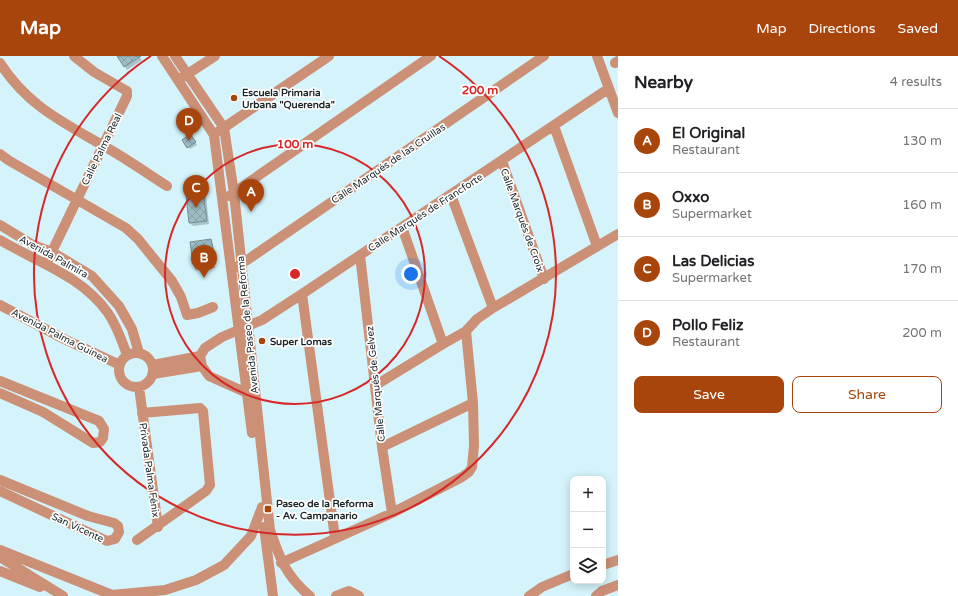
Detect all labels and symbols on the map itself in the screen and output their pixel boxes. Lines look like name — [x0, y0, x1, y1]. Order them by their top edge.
text: 200 m — [462, 83, 498, 97]
place label: Escuela Primaria Urbana "Querenda" — [242, 87, 335, 111]
marker: Escuela Primaria Urbana "Querenda" — [229, 93, 239, 103]
pin: D — [176, 108, 202, 141]
street label: Calle Palma Real — [79, 111, 125, 187]
street label: Calle Marqués de las Cruillas — [329, 121, 448, 207]
text: 100 m — [277, 137, 313, 151]
street label: Calle Marqués de Croix — [498, 167, 546, 274]
street label: Calle Marqués de Francforte — [366, 171, 485, 254]
pin: C — [183, 175, 209, 208]
pin: A — [238, 179, 264, 212]
street label: Avenida Palmira — [17, 233, 90, 281]
pin: B — [191, 245, 217, 278]
street label: Avenida Paseo de la Reforma — [235, 255, 261, 394]
your location — [401, 264, 421, 284]
centre of rings — [288, 267, 302, 281]
street label: Avenida Palma Guinea — [9, 306, 110, 365]
street label: Calle Marqués de Gelvez — [364, 325, 388, 442]
marker: Super Lomas — [257, 336, 267, 346]
place label: Super Lomas — [270, 336, 332, 348]
street label: Privada Palma Fénix — [136, 422, 162, 518]
place label: Paseo de la Reforma - Av. Campanario — [276, 498, 374, 522]
marker: Paseo de la Reforma - Av. Campanario — [263, 504, 273, 514]
street label: San Vicente — [50, 511, 106, 545]

